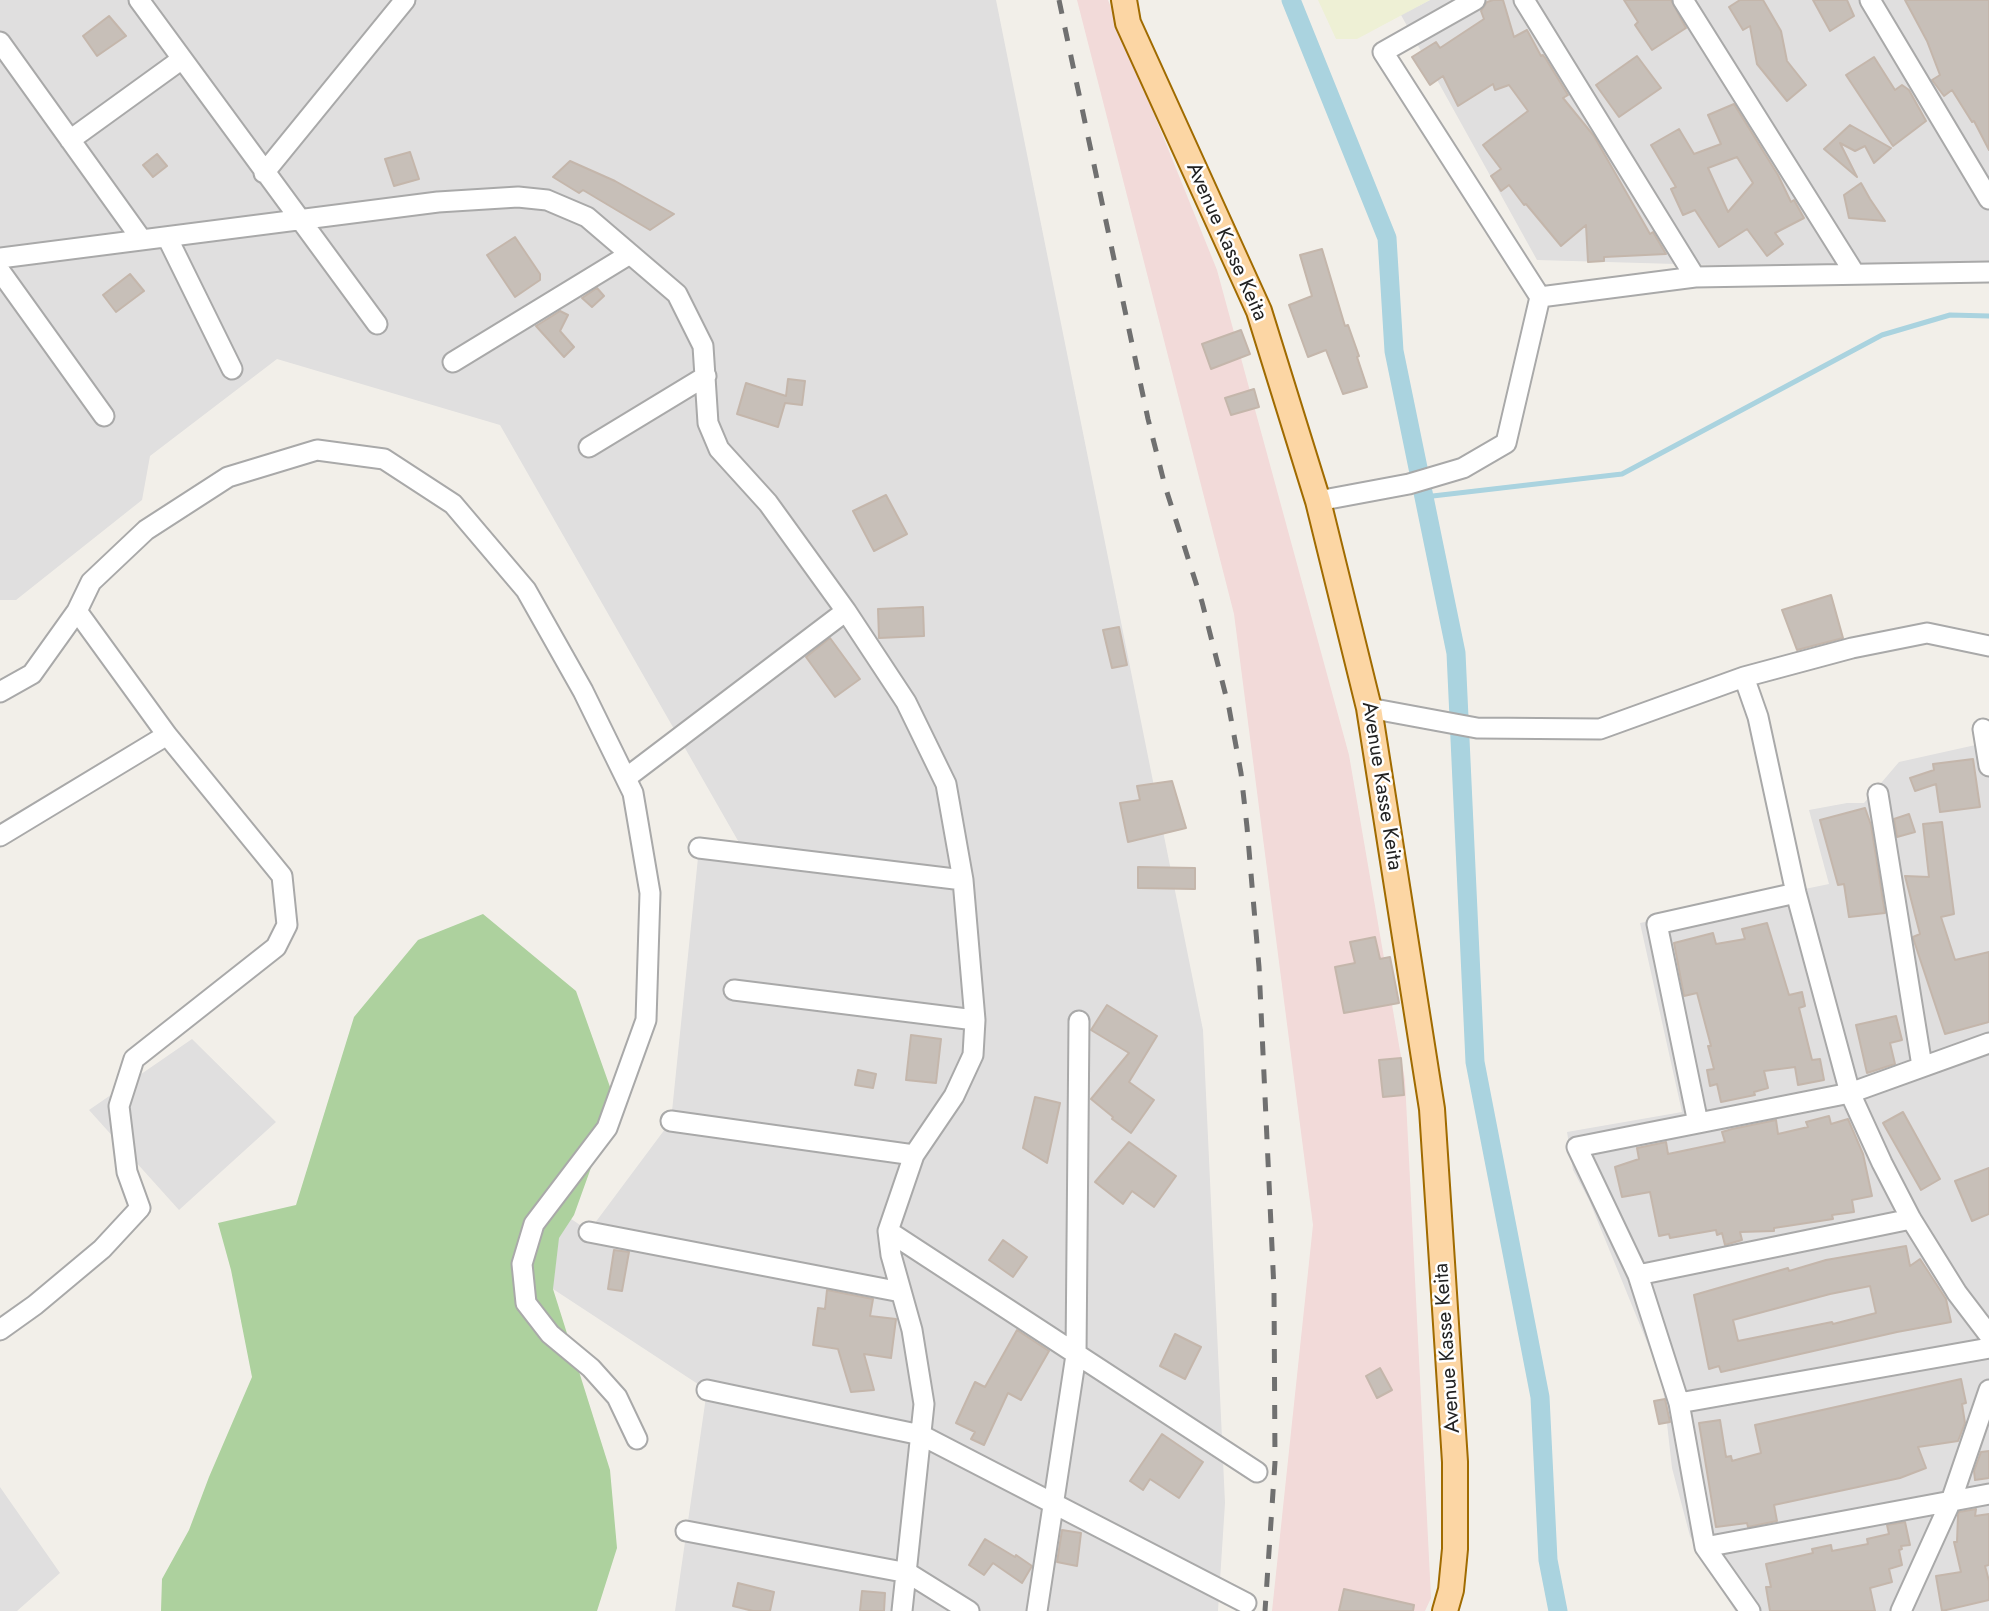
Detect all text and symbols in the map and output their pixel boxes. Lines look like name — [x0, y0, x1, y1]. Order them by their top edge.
street label: Avenue Kasse Keita — [1180, 159, 1272, 325]
street label: Avenue Kasse Keita — [1355, 700, 1407, 872]
street label: Avenue Kasse Keita — [1429, 1262, 1467, 1434]

